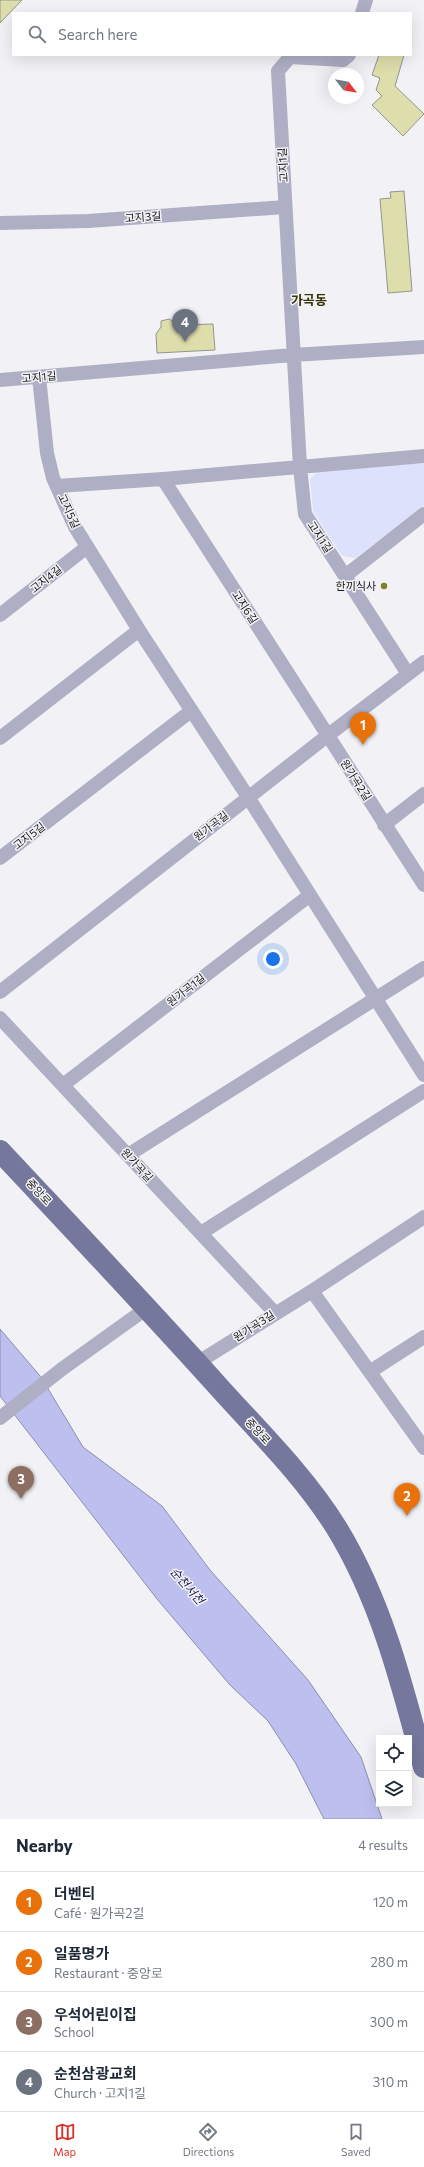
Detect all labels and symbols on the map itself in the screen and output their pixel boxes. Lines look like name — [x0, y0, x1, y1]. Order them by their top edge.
north arrow — [328, 68, 364, 104]
street label: 고지1길 — [275, 147, 290, 183]
street label: 고지3길 — [124, 209, 162, 224]
district label: 가곡동 — [291, 292, 327, 308]
pin: 4 — [172, 309, 198, 342]
street label: 고지1길 — [21, 368, 57, 385]
street label: 고지5길 — [56, 491, 83, 530]
street label: 고지1길 — [305, 518, 335, 555]
street label: 고지4길 — [27, 562, 64, 595]
place label: 한끼식사 — [336, 579, 376, 592]
marker: 한끼식사 — [379, 581, 389, 591]
street label: 고지6길 — [230, 588, 261, 626]
pin: 1 — [350, 712, 376, 745]
street label: 원가곡2길 — [338, 757, 375, 803]
street label: 원가곡길 — [191, 808, 231, 843]
street label: 고지5길 — [10, 819, 47, 852]
your location — [263, 949, 283, 969]
street label: 원가곡1길 — [164, 971, 207, 1009]
street label: 원가곡길 — [119, 1145, 156, 1184]
street label: 중앙로 — [24, 1176, 54, 1207]
street label: 원가곡3길 — [231, 1307, 277, 1344]
street label: 중앙로 — [243, 1415, 273, 1446]
pin: 3 — [8, 1466, 34, 1499]
pin: 2 — [394, 1483, 420, 1516]
water label: 순천서천 — [168, 1564, 209, 1608]

